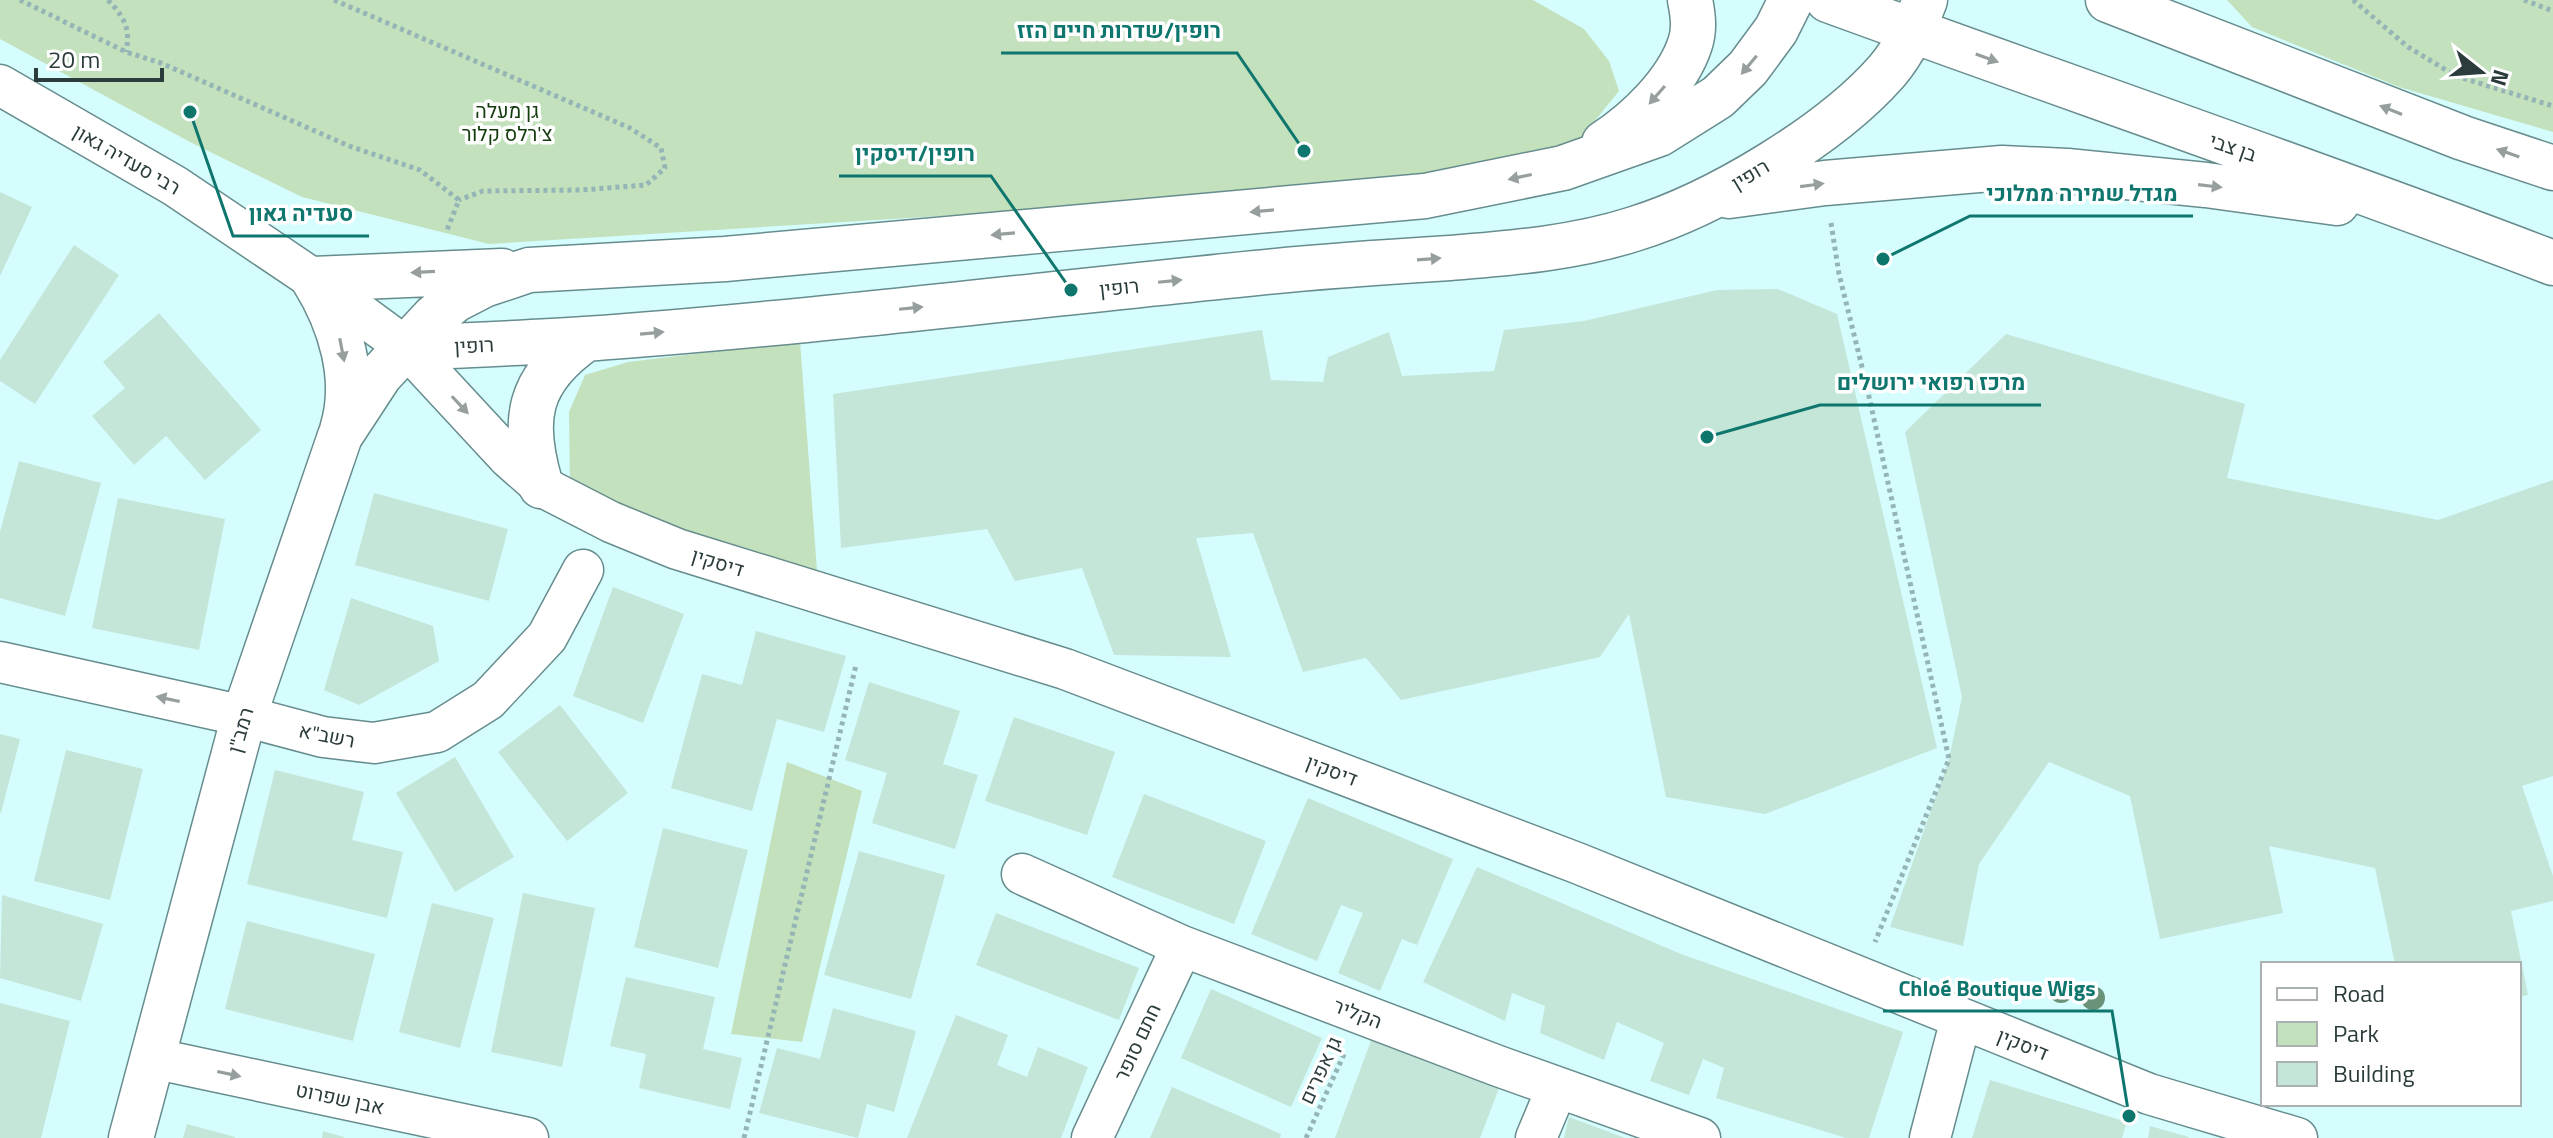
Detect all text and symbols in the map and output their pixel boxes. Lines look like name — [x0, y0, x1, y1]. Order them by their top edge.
callout: רופין/שדרות חיים הזז — [1001, 7, 1237, 53]
text: רופין/שדרות חיים הזז — [1017, 13, 1221, 47]
scale bar — [36, 32, 162, 82]
north arrow — [2441, 32, 2521, 112]
text: 20 m — [48, 41, 100, 77]
one-way arrow — [1975, 52, 1999, 64]
one-way arrow — [1740, 56, 1758, 75]
text: N — [2482, 66, 2519, 90]
one-way arrow — [1649, 85, 1666, 105]
park label: גן מעלה צ'רלס קלור — [462, 95, 552, 149]
one-way arrow — [2379, 103, 2403, 116]
street label: רבי סעדיה גאון — [67, 116, 187, 202]
street label: בן צבי — [2205, 124, 2261, 170]
callout: רופין/דיסקין — [839, 130, 991, 176]
text: רופין/דיסקין — [855, 136, 975, 170]
one-way arrow — [2496, 147, 2520, 159]
street label: רופין — [1725, 150, 1775, 198]
callout: מגדל שמירה ממלוכי — [1970, 170, 2193, 216]
one-way arrow — [1507, 171, 1532, 184]
text: מגדל שמירה ממלוכי — [1986, 176, 2178, 210]
one-way arrow — [1800, 178, 1825, 191]
one-way arrow — [2198, 180, 2223, 193]
callout: סעדיה גאון — [233, 190, 369, 236]
text: סעדיה גאון — [249, 196, 353, 230]
one-way arrow — [1249, 205, 1274, 218]
one-way arrow — [990, 228, 1015, 241]
one-way arrow — [1417, 252, 1442, 265]
one-way arrow — [410, 266, 435, 279]
street label: רופין — [1097, 269, 1141, 305]
one-way arrow — [1158, 275, 1183, 288]
one-way arrow — [899, 301, 924, 314]
one-way arrow — [640, 326, 665, 339]
street label: רופין — [453, 328, 495, 362]
one-way arrow — [337, 338, 349, 363]
callout: מרכז רפואי ירושלים — [1820, 359, 2041, 405]
text: מרכז רפואי ירושלים — [1837, 365, 2025, 399]
one-way arrow — [451, 395, 469, 414]
street label: דיסקין — [688, 539, 748, 585]
one-way arrow — [155, 692, 180, 705]
street label: רמב"ן — [219, 703, 261, 757]
street label: רשב"א — [296, 714, 358, 756]
street label: דיסקין — [1302, 746, 1362, 794]
legend — [2261, 962, 2521, 1106]
callout: Chloé Boutique Wigs — [1883, 965, 2112, 1011]
text: Chloé Boutique Wigs — [1898, 971, 2096, 1005]
text: Road — [2333, 975, 2385, 1011]
street label: הקליר — [1329, 990, 1387, 1036]
street label: חתם סופר — [1105, 998, 1169, 1086]
text: Park — [2333, 1015, 2379, 1051]
street label: דיסקין — [1992, 1020, 2054, 1068]
street label: גן אפרים — [1291, 1031, 1349, 1109]
text: Building — [2333, 1055, 2415, 1091]
one-way arrow — [216, 1068, 241, 1081]
street label: אבן שפרוט — [293, 1073, 387, 1123]

